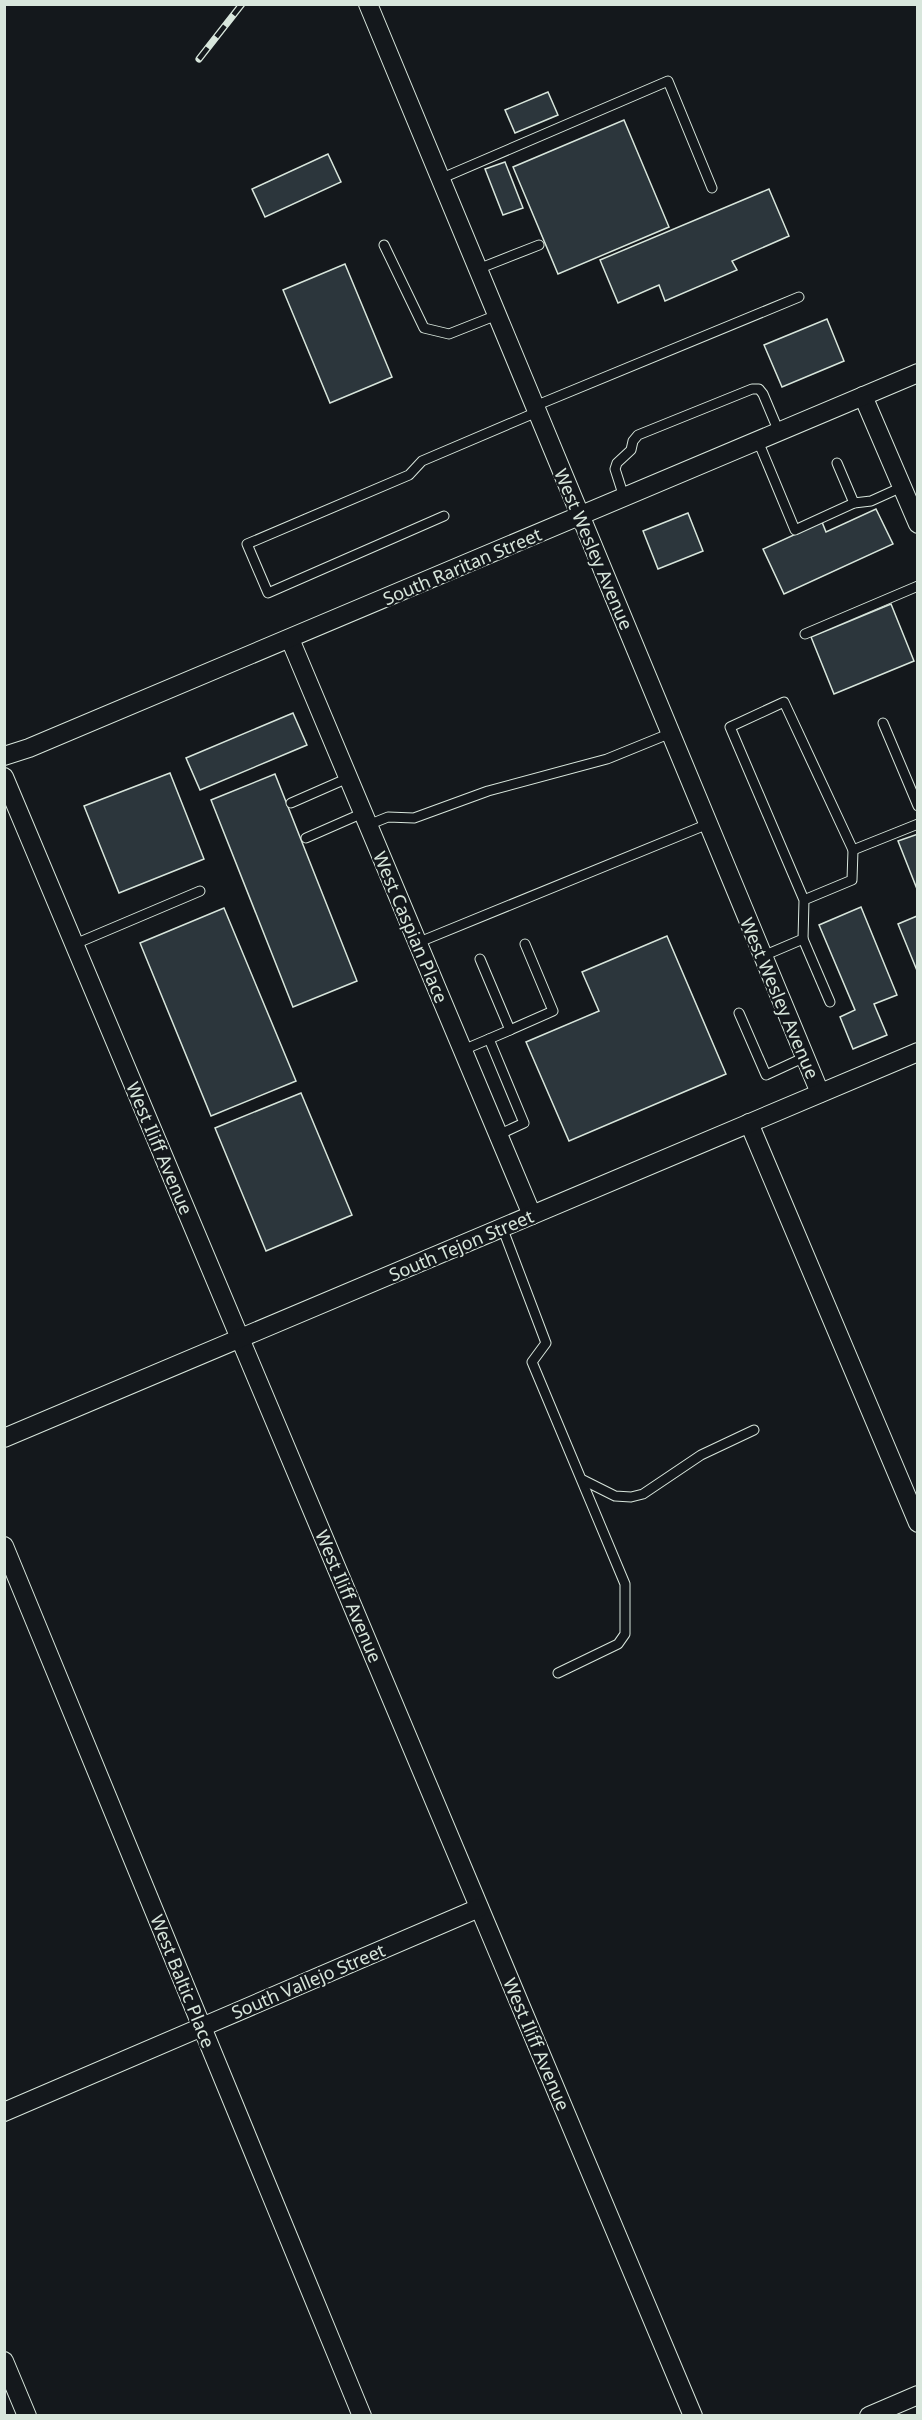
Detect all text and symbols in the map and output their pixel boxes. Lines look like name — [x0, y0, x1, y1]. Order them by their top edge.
street label: West Wesley Avenue — [549, 465, 639, 633]
street label: South Raritan Street — [379, 522, 545, 610]
street label: West Caspian Place — [368, 848, 454, 1006]
street label: West Wesley Avenue — [735, 914, 825, 1082]
street label: West Iliff Avenue — [121, 1078, 199, 1218]
street label: South Tejon Street — [385, 1204, 537, 1286]
street label: West Iliff Avenue — [310, 1526, 388, 1666]
street label: West Baltic Place — [145, 1911, 221, 2051]
street label: South Vallejo Street — [228, 1938, 389, 2024]
street label: West Iliff Avenue — [498, 1974, 576, 2114]

